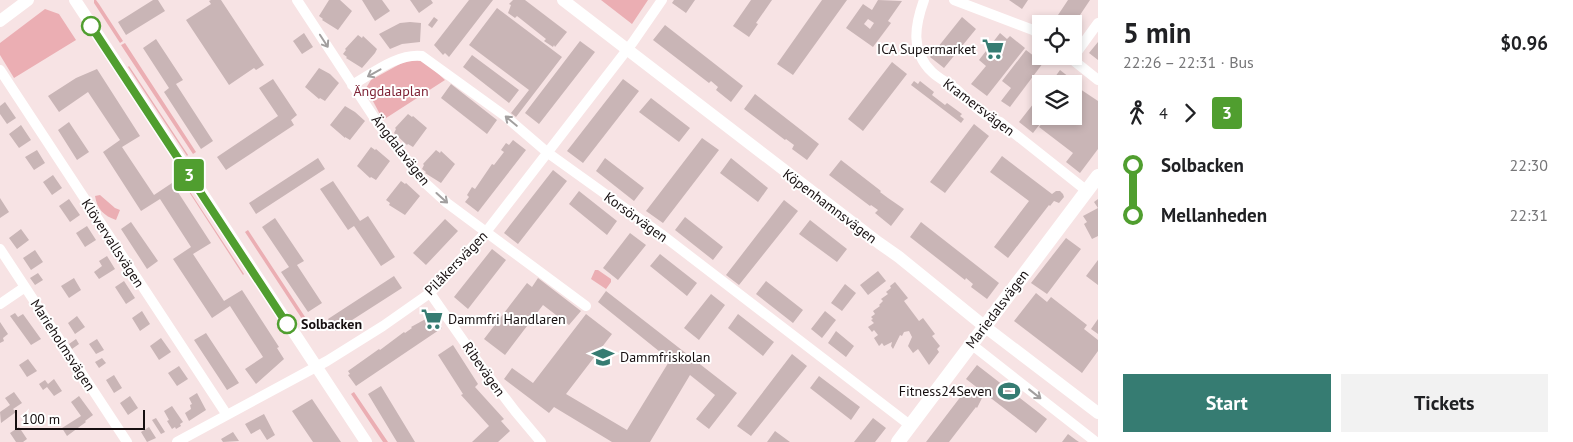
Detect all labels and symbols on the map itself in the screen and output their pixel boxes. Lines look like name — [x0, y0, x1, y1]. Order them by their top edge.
unlabelled marker — [81, 16, 101, 36]
one-way arrow — [319, 34, 329, 48]
supermarket icon: ICA Supermarket — [980, 36, 1006, 62]
place label: ICA Supermarket — [877, 40, 976, 58]
one-way arrow — [367, 68, 381, 78]
street label: Kramersvägen — [940, 74, 1018, 140]
park label: Ängdalaplan — [353, 82, 429, 100]
street label: Ängdalavägen — [368, 111, 434, 189]
one-way arrow — [504, 115, 517, 127]
line badge: 3 — [173, 159, 205, 191]
street label: Köpenhamnsvägen — [779, 165, 881, 247]
street label: Korsörvägen — [601, 188, 671, 246]
one-way arrow — [436, 192, 449, 204]
street label: Klövervallsvägen — [78, 195, 148, 291]
street label: Pilåkersvägen — [421, 227, 491, 299]
street label: Mariedalsvägen — [961, 266, 1033, 352]
street label: Marieholmsvägen — [27, 296, 99, 394]
supermarket icon: Dammfri Handlaren — [419, 306, 445, 332]
place label: Dammfri Handlaren — [448, 310, 566, 328]
marker: Solbacken — [277, 314, 297, 334]
place label: Solbacken — [301, 315, 362, 333]
street label: Ribevägen — [459, 338, 509, 400]
school or university icon: Dammfriskolan — [590, 344, 616, 370]
place label: Dammfriskolan — [620, 348, 710, 366]
sports icon: Fitness24Seven — [996, 378, 1022, 404]
place label: Fitness24Seven — [899, 382, 992, 400]
one-way arrow — [1028, 388, 1041, 399]
scale bar — [15, 407, 145, 430]

